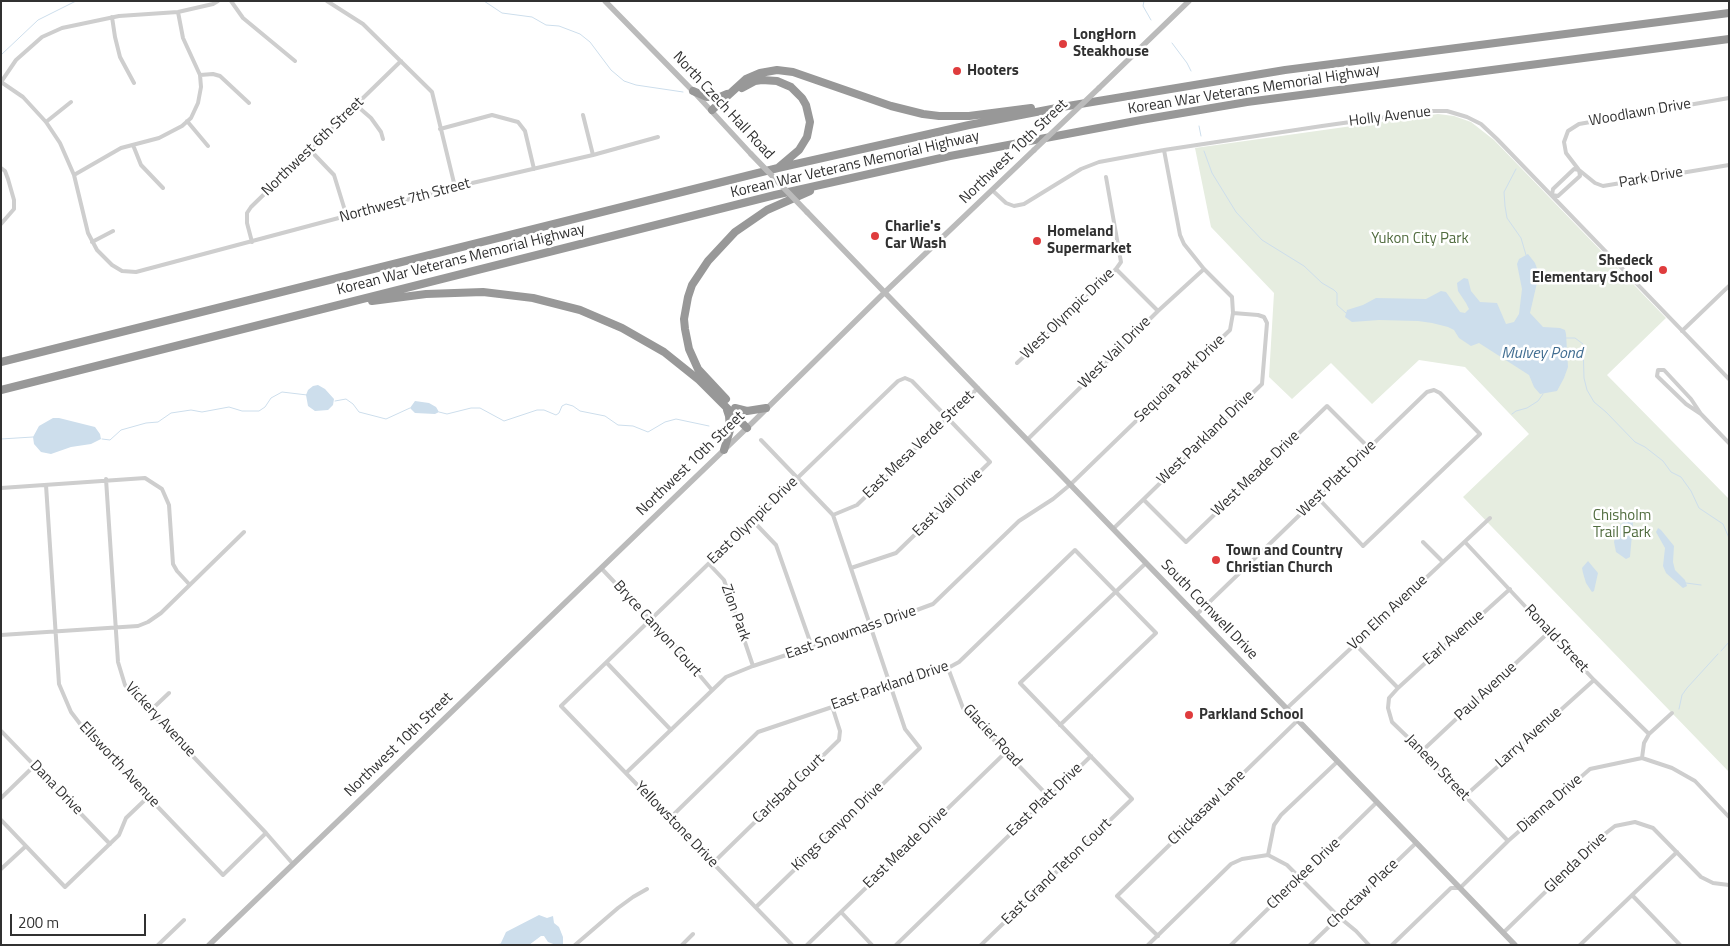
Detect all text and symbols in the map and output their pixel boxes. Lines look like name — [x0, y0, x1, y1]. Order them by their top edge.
place label: LongHorn Steakhouse — [1073, 26, 1149, 61]
marker: LongHorn Steakhouse — [1057, 38, 1069, 50]
street label: North Czech Hall Road — [668, 48, 778, 164]
street label: Korean War Veterans Memorial Highway — [1127, 61, 1381, 119]
place label: Hooters — [967, 62, 1019, 80]
marker: Hooters — [951, 65, 963, 77]
street label: Northwest 6th Street — [258, 94, 368, 200]
street label: Woodlawn Drive — [1588, 95, 1692, 131]
street label: Northwest 10th Street — [956, 96, 1072, 208]
street label: Holly Avenue — [1348, 103, 1432, 131]
street label: Korean War Veterans Memorial Highway — [729, 128, 981, 202]
street label: Park Drive — [1618, 164, 1684, 192]
street label: Northwest 7th Street — [338, 175, 472, 227]
place label: Charlie's Car Wash — [885, 218, 946, 253]
street label: Korean War Veterans Memorial Highway — [335, 220, 587, 300]
place label: Homeland Supermarket — [1047, 223, 1131, 258]
marker: Charlie's Car Wash — [869, 230, 881, 242]
park label: Yukon City Park — [1371, 230, 1469, 248]
marker: Homeland Supermarket — [1031, 235, 1043, 247]
place label: Shedeck Elementary School — [1532, 252, 1653, 287]
marker: Shedeck Elementary School — [1657, 264, 1669, 276]
street label: West Olympic Drive — [1017, 265, 1119, 363]
street label: West Vail Drive — [1075, 313, 1155, 393]
street label: Sequoia Park Drive — [1131, 331, 1229, 427]
water label: Mulvey Pond — [1501, 344, 1583, 364]
street label: East Mesa Verde Street — [860, 387, 978, 503]
street label: West Parkland Drive — [1154, 387, 1258, 489]
street label: Northwest 10th Street — [633, 408, 749, 520]
street label: West Meade Drive — [1208, 427, 1304, 521]
street label: West Platt Drive — [1294, 437, 1380, 521]
street label: East Vail Drive — [909, 465, 987, 541]
street label: East Olympic Drive — [704, 473, 802, 569]
park label: Chisholm Trail Park — [1593, 507, 1651, 542]
place label: Town and Country Christian Church — [1226, 542, 1343, 577]
marker: Town and Country Christian Church — [1210, 554, 1222, 566]
street label: South Cornwell Drive — [1157, 556, 1261, 664]
street label: Von Elm Avenue — [1345, 572, 1431, 654]
street label: Bryce Canyon Court — [609, 577, 705, 681]
street label: Zion Park — [716, 582, 754, 644]
street label: Ronald Street — [1520, 601, 1592, 677]
street label: East Snowmass Drive — [783, 602, 919, 664]
street label: Earl Avenue — [1420, 607, 1488, 669]
street label: East Parkland Drive — [829, 657, 951, 715]
street label: Paul Avenue — [1451, 659, 1521, 725]
street label: Vickery Avenue — [121, 679, 199, 761]
street label: Northwest 10th Street — [341, 689, 457, 801]
street label: Glacier Road — [959, 701, 1025, 771]
street label: Larry Avenue — [1492, 704, 1566, 772]
place label: Parkland School — [1199, 706, 1303, 724]
marker: Parkland School — [1183, 709, 1195, 721]
street label: Ellsworth Avenue — [75, 719, 163, 811]
street label: Janeen Street — [1401, 731, 1473, 805]
street label: Carlsbad Court — [750, 750, 828, 828]
street label: Dana Drive — [26, 757, 86, 819]
street label: East Platt Drive — [1004, 760, 1086, 840]
street label: Chickasaw Lane — [1165, 767, 1249, 849]
street label: Dianna Drive — [1514, 771, 1586, 837]
street label: Yellowstone Drive — [630, 778, 722, 872]
street label: Kings Canyon Drive — [788, 779, 888, 875]
street label: East Meade Drive — [860, 803, 952, 893]
street label: East Grand Teton Court — [998, 815, 1116, 929]
street label: Glenda Drive — [1541, 829, 1611, 897]
street label: Cherokee Drive — [1264, 835, 1344, 913]
street label: Choctaw Place — [1324, 856, 1402, 932]
scale bar — [12, 904, 149, 936]
text: 200 m — [18, 911, 59, 934]

